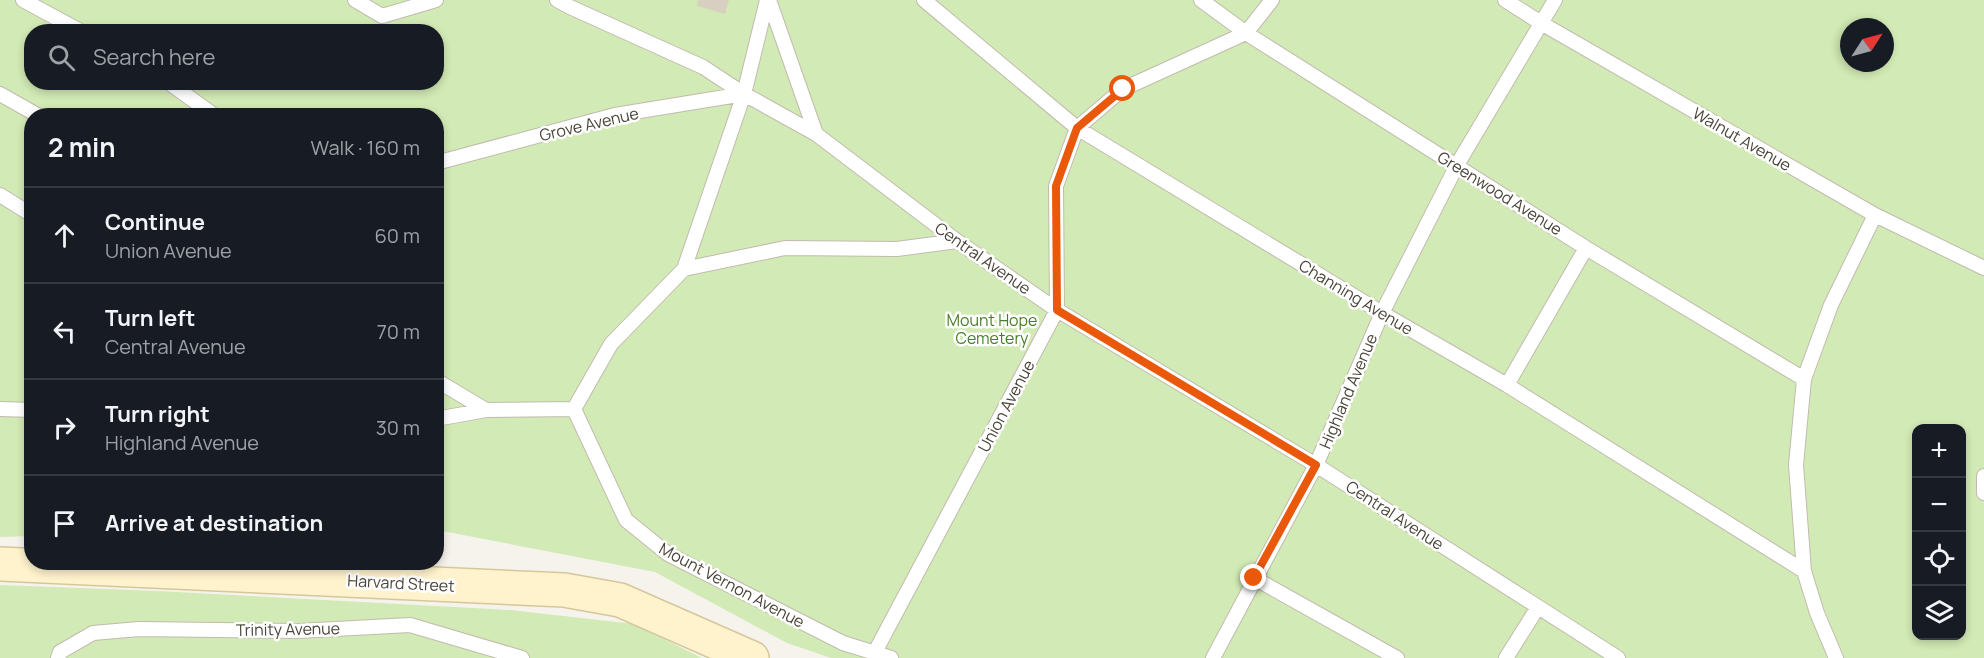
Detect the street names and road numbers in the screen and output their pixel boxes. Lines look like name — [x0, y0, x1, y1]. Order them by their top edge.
street label: Grove Avenue — [537, 102, 641, 146]
street label: Walnut Avenue — [1689, 102, 1795, 176]
street label: Greenwood Avenue — [1433, 146, 1567, 240]
street label: Central Avenue — [931, 217, 1035, 299]
street label: Channing Avenue — [1295, 254, 1417, 340]
street label: Highland Avenue — [1314, 330, 1382, 452]
street label: Union Avenue — [972, 356, 1040, 456]
street label: Central Avenue — [1342, 475, 1448, 555]
street label: Mount Vernon Avenue — [655, 537, 809, 633]
street label: Harvard Street — [347, 569, 455, 597]
street label: Trinity Avenue — [236, 617, 340, 641]

